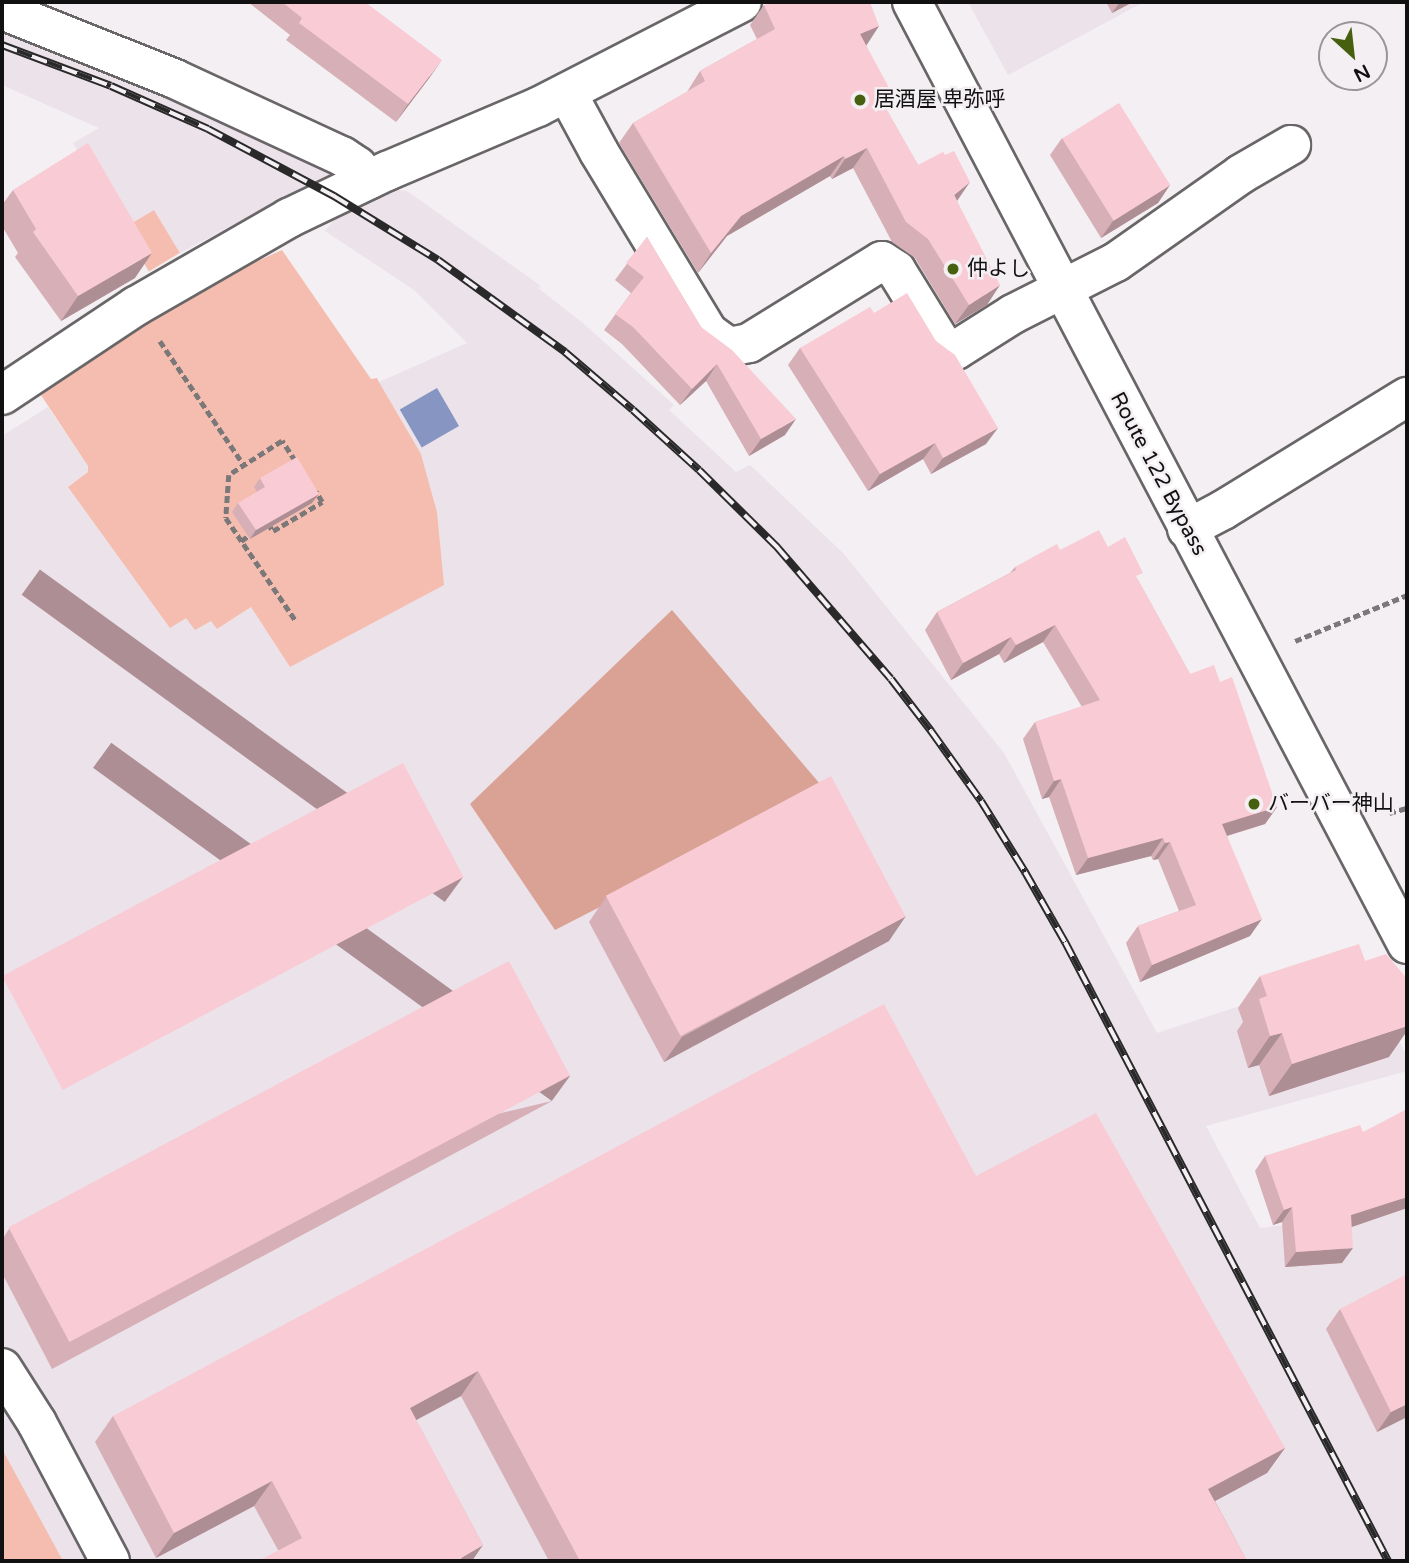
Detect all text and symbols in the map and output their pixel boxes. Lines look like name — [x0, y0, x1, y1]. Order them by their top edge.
north arrow — [1318, 21, 1388, 91]
text: N — [1350, 60, 1373, 86]
place label: 居酒屋 卑弥呼 — [874, 87, 1005, 113]
marker: 居酒屋 卑弥呼 — [852, 92, 868, 108]
place label: 仲よし — [967, 256, 1030, 282]
marker: 仲よし — [945, 261, 961, 277]
street label: Route 122 Bypass — [1104, 388, 1212, 560]
place label: バーバー神山 — [1268, 791, 1394, 817]
marker: バーバー神山 — [1246, 796, 1262, 812]

